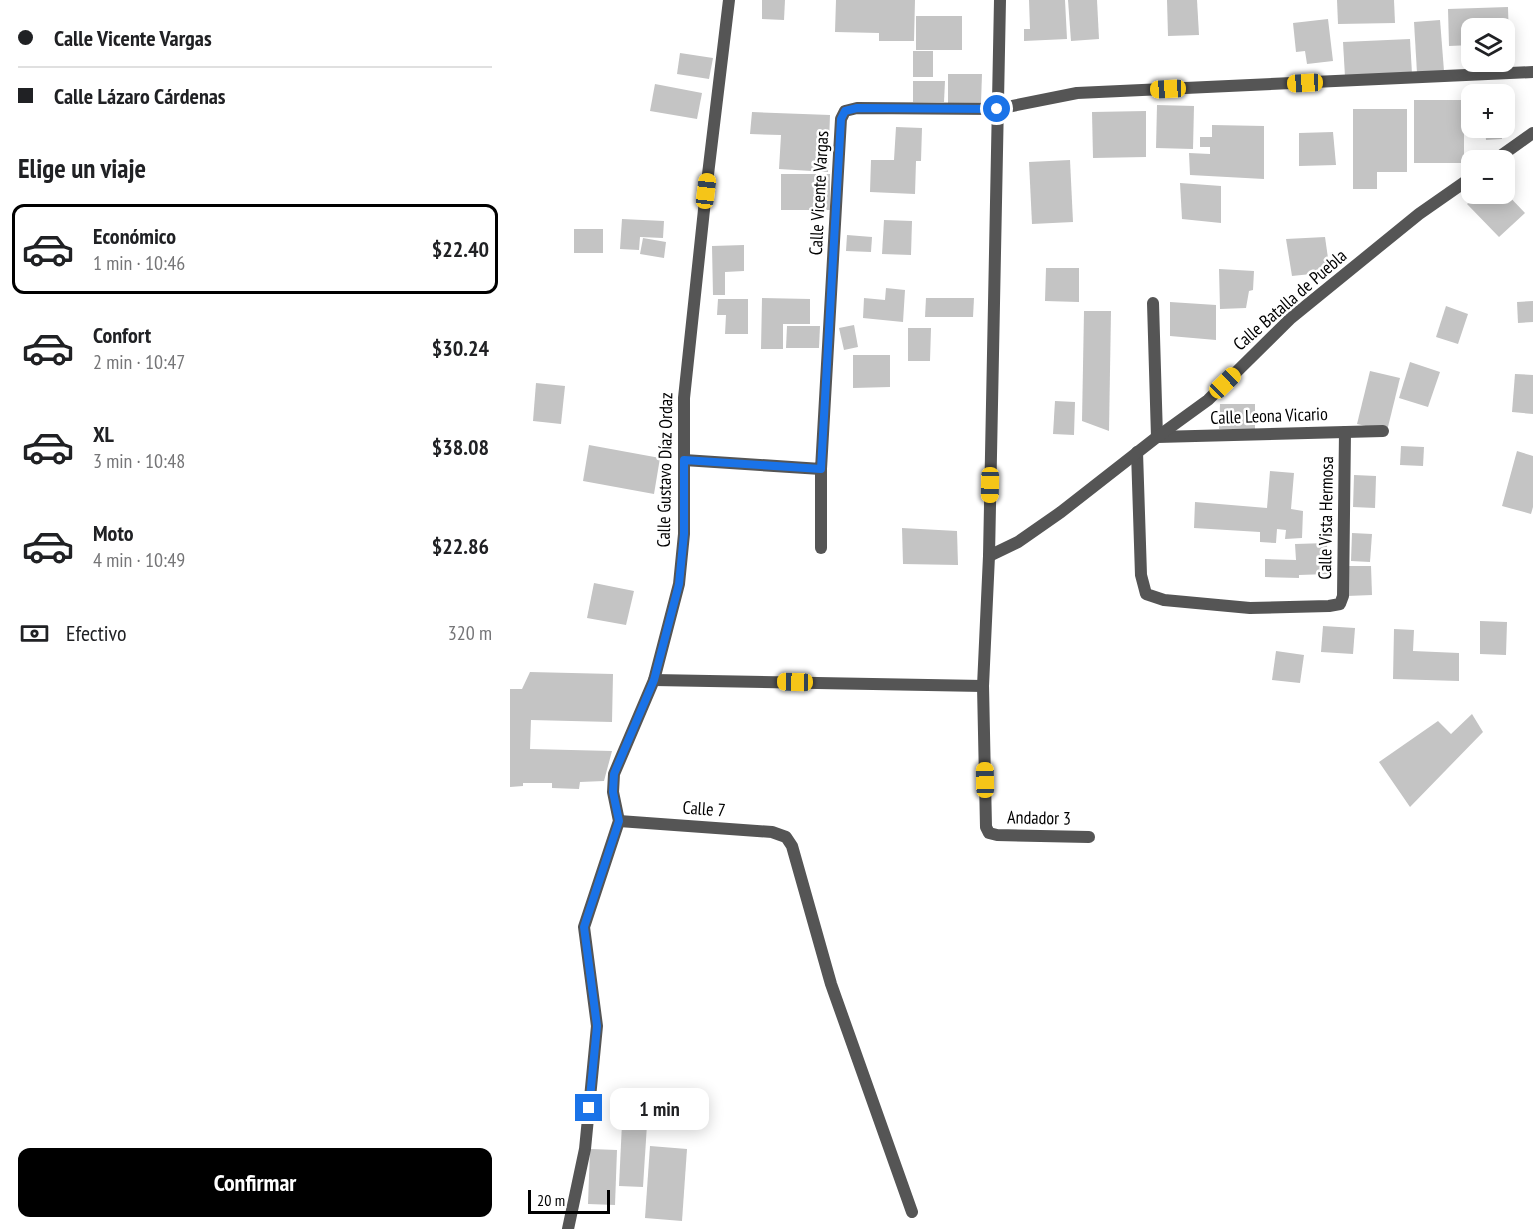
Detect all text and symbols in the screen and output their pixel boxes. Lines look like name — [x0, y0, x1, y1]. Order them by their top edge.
map controls — [1461, 18, 1515, 204]
button: layers — [1461, 18, 1515, 72]
text: Calle Vicente Vargas — [54, 24, 212, 52]
car — [1287, 73, 1323, 93]
car — [1150, 79, 1186, 99]
text: Calle Lázaro Cárdenas — [54, 82, 226, 110]
button: + — [1461, 84, 1515, 138]
route start — [983, 95, 1010, 122]
street label: Calle Vicente Vargas — [804, 130, 833, 256]
button: − — [1461, 150, 1515, 204]
text: Elige un viaje — [18, 151, 146, 185]
car — [695, 172, 717, 210]
icon: car — [21, 222, 75, 276]
text: Económico — [93, 222, 176, 250]
text: $22.40 — [432, 235, 489, 263]
street label: Calle Batalla de Puebla — [1228, 244, 1351, 355]
text: 1 min · 10:46 — [93, 250, 185, 276]
icon: car — [21, 321, 75, 375]
text: Confort — [93, 321, 151, 349]
text: $30.24 — [432, 334, 489, 362]
text: 2 min · 10:47 — [93, 349, 185, 375]
car — [1206, 364, 1244, 402]
street label: Calle Gustavo Díaz Ordaz — [652, 392, 677, 548]
street label: Calle Leona Vicario — [1210, 402, 1328, 429]
icon: car — [21, 420, 75, 474]
text: XL — [93, 420, 114, 448]
text: $38.08 — [432, 433, 489, 461]
text: 3 min · 10:48 — [93, 448, 185, 474]
street label: Calle Vista Hermosa — [1313, 456, 1338, 580]
car — [981, 467, 999, 503]
icon: car — [21, 519, 75, 573]
text: Moto — [93, 519, 134, 547]
text: $22.86 — [432, 532, 489, 560]
text: 4 min · 10:49 — [93, 547, 185, 573]
icon: cash — [18, 617, 51, 650]
text: Efectivo — [66, 619, 127, 647]
text: 320 m — [448, 620, 492, 646]
car — [777, 673, 813, 691]
car — [976, 762, 994, 798]
street label: Calle 7 — [682, 796, 726, 821]
street label: Andador 3 — [1007, 805, 1071, 830]
callout: 1 min — [610, 1087, 709, 1129]
route end — [575, 1094, 602, 1121]
text: 1 min — [639, 1096, 680, 1122]
button: Confirmar — [18, 1148, 492, 1217]
scale bar — [528, 1187, 610, 1214]
text: 20 m — [537, 1190, 565, 1210]

